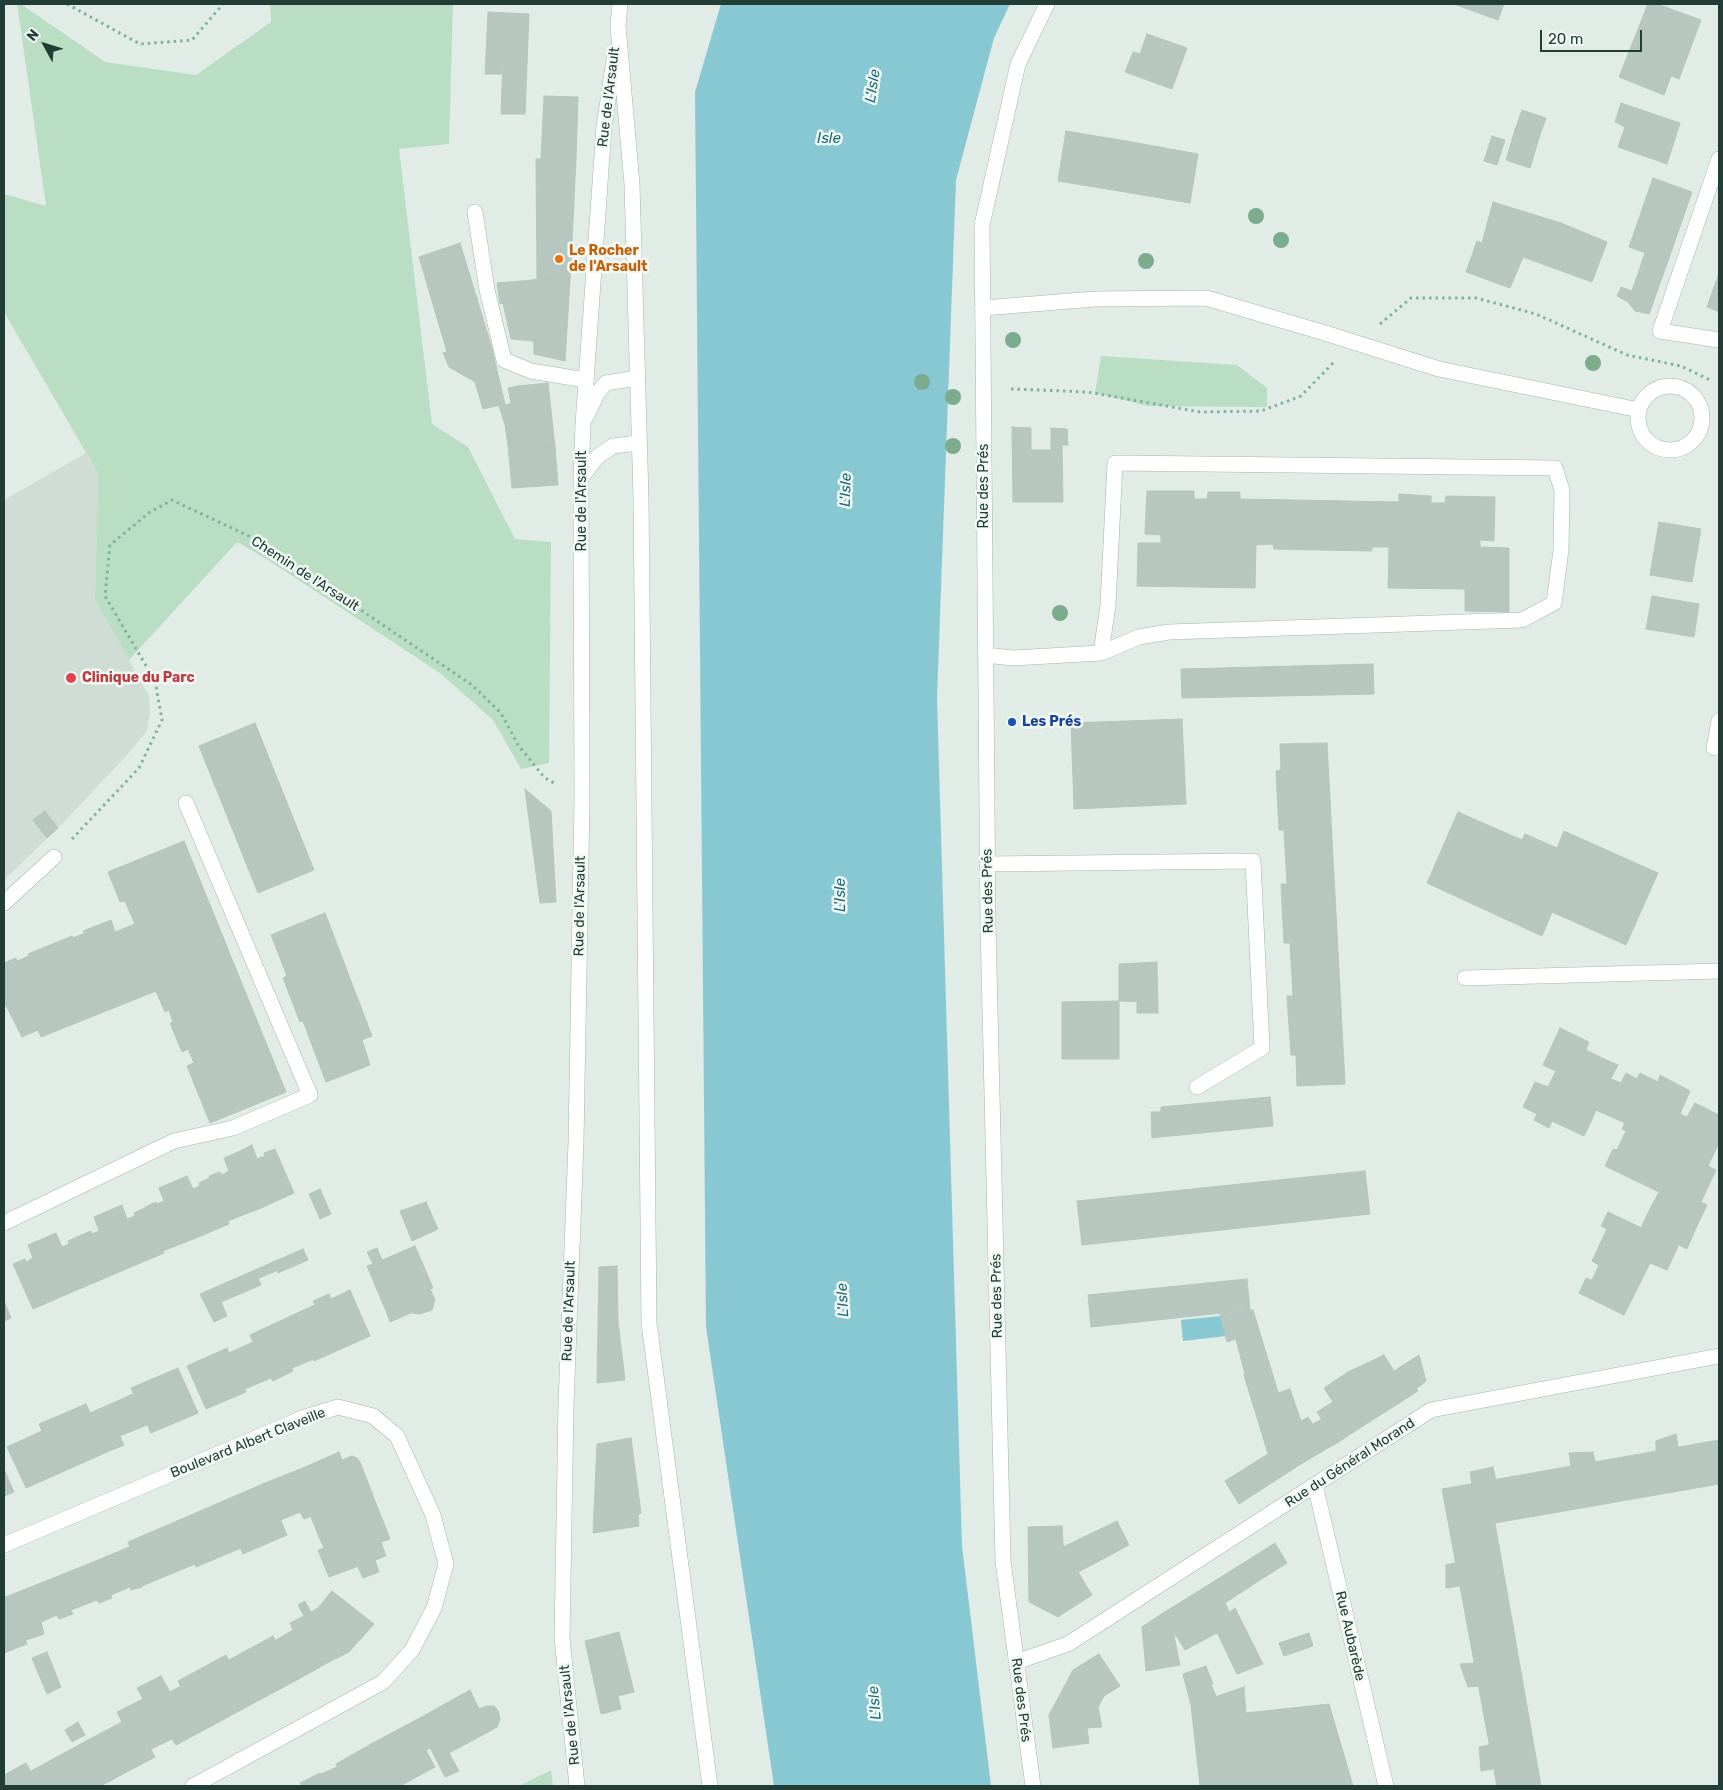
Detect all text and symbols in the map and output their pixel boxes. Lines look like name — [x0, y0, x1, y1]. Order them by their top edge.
north arrow — [20, 20, 70, 70]
scale bar — [1543, 20, 1646, 52]
text: N — [23, 26, 43, 45]
text: 20 m — [1548, 30, 1583, 48]
street label: Rue de l'Arsault — [595, 46, 623, 148]
water label: L'Isle — [861, 68, 885, 104]
water label: Isle — [817, 130, 841, 148]
place label: Le Rocher de l'Arsault — [569, 243, 648, 276]
marker: Le Rocher de l'Arsault — [553, 253, 565, 265]
street label: Rue des Prés — [976, 444, 992, 528]
street label: Rue de l'Arsault — [574, 451, 590, 551]
water label: L'Isle — [836, 473, 856, 507]
street label: Chemin de l'Arsault — [248, 533, 362, 615]
place label: Clinique du Parc — [82, 670, 195, 686]
marker: Clinique du Parc — [64, 671, 78, 685]
place label: Les Prés — [1022, 714, 1081, 730]
marker: Les Prés — [1006, 716, 1018, 728]
street label: Rue des Prés — [979, 848, 997, 934]
street label: Rue de l'Arsault — [571, 855, 589, 957]
water label: L'Isle — [832, 878, 850, 912]
street label: Rue des Prés — [988, 1253, 1006, 1339]
street label: Rue de l'Arsault — [559, 1260, 579, 1362]
water label: L'Isle — [833, 1283, 853, 1317]
street label: Boulevard Albert Claveille — [168, 1404, 328, 1482]
street label: Rue du Général Morand — [1282, 1415, 1418, 1511]
street label: Rue Aubarède — [1331, 1589, 1369, 1683]
street label: Rue des Prés — [1007, 1657, 1035, 1743]
street label: Rue de l'Arsault — [556, 1664, 584, 1766]
water label: L'Isle — [865, 1685, 885, 1721]

